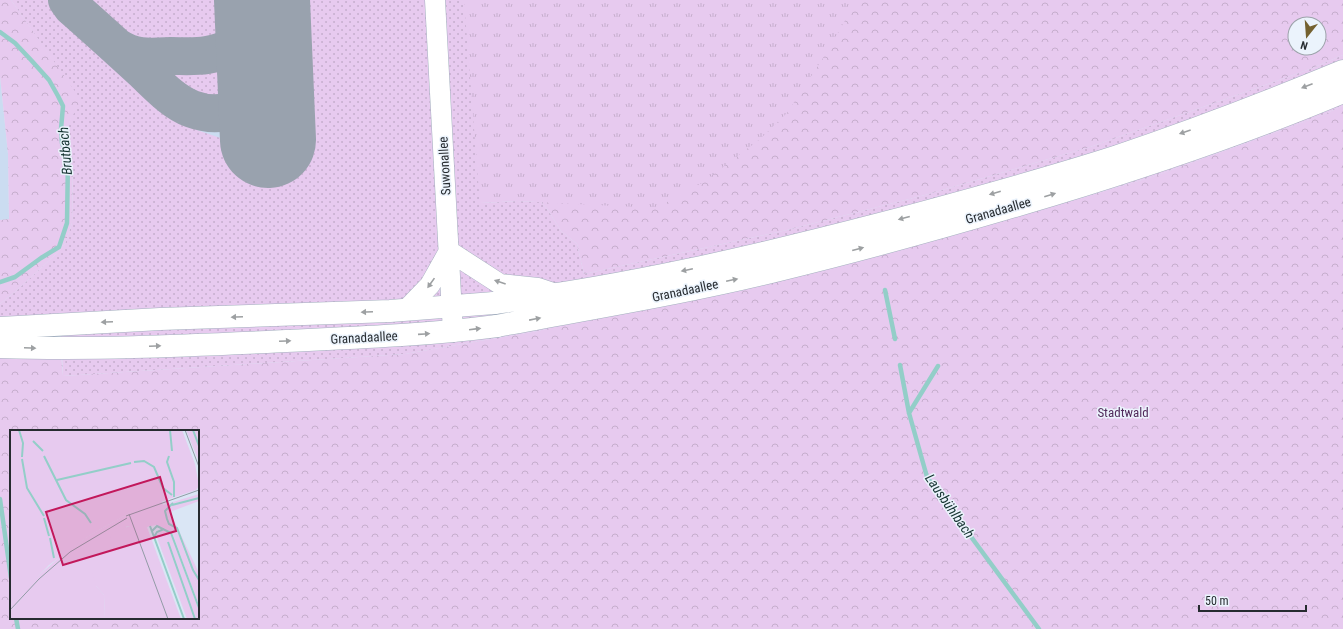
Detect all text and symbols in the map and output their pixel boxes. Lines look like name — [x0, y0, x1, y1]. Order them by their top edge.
north arrow — [1287, 16, 1327, 56]
text: N — [1299, 38, 1309, 52]
one-way arrow — [1300, 84, 1312, 90]
water label: Brutbach — [55, 126, 75, 176]
one-way arrow — [1179, 130, 1191, 136]
street label: Suwonallee — [435, 136, 454, 196]
one-way arrow — [989, 190, 1001, 196]
one-way arrow — [1045, 192, 1057, 198]
street label: Granadaallee — [964, 194, 1033, 227]
one-way arrow — [898, 215, 910, 221]
one-way arrow — [852, 246, 864, 252]
one-way arrow — [681, 267, 693, 273]
street label: Granadaallee — [651, 276, 720, 305]
one-way arrow — [427, 277, 434, 289]
one-way arrow — [726, 277, 738, 283]
one-way arrow — [494, 279, 506, 285]
one-way arrow — [360, 309, 373, 315]
one-way arrow — [230, 314, 243, 320]
one-way arrow — [529, 315, 542, 321]
one-way arrow — [101, 319, 113, 326]
one-way arrow — [469, 326, 481, 332]
street label: Granadaallee — [330, 328, 398, 347]
one-way arrow — [418, 330, 430, 337]
one-way arrow — [279, 338, 292, 344]
one-way arrow — [149, 343, 162, 349]
one-way arrow — [24, 345, 37, 351]
park label: Stadtwald — [1097, 405, 1149, 420]
inset map — [10, 430, 199, 619]
water label: Lausbühlbach — [922, 471, 978, 541]
scale bar — [1199, 587, 1306, 613]
text: 50 m — [1205, 594, 1229, 608]

